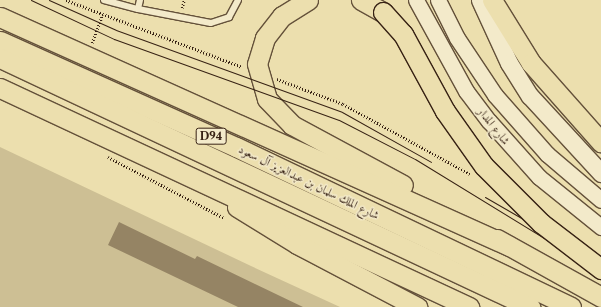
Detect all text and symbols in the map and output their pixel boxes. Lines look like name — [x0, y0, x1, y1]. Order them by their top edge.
street label: شارع المدار — [475, 104, 513, 148]
road number: D94 — [195, 127, 227, 145]
street label: شارع الملك سلمان بن عبدالعزيز آل سعود — [236, 142, 382, 222]

